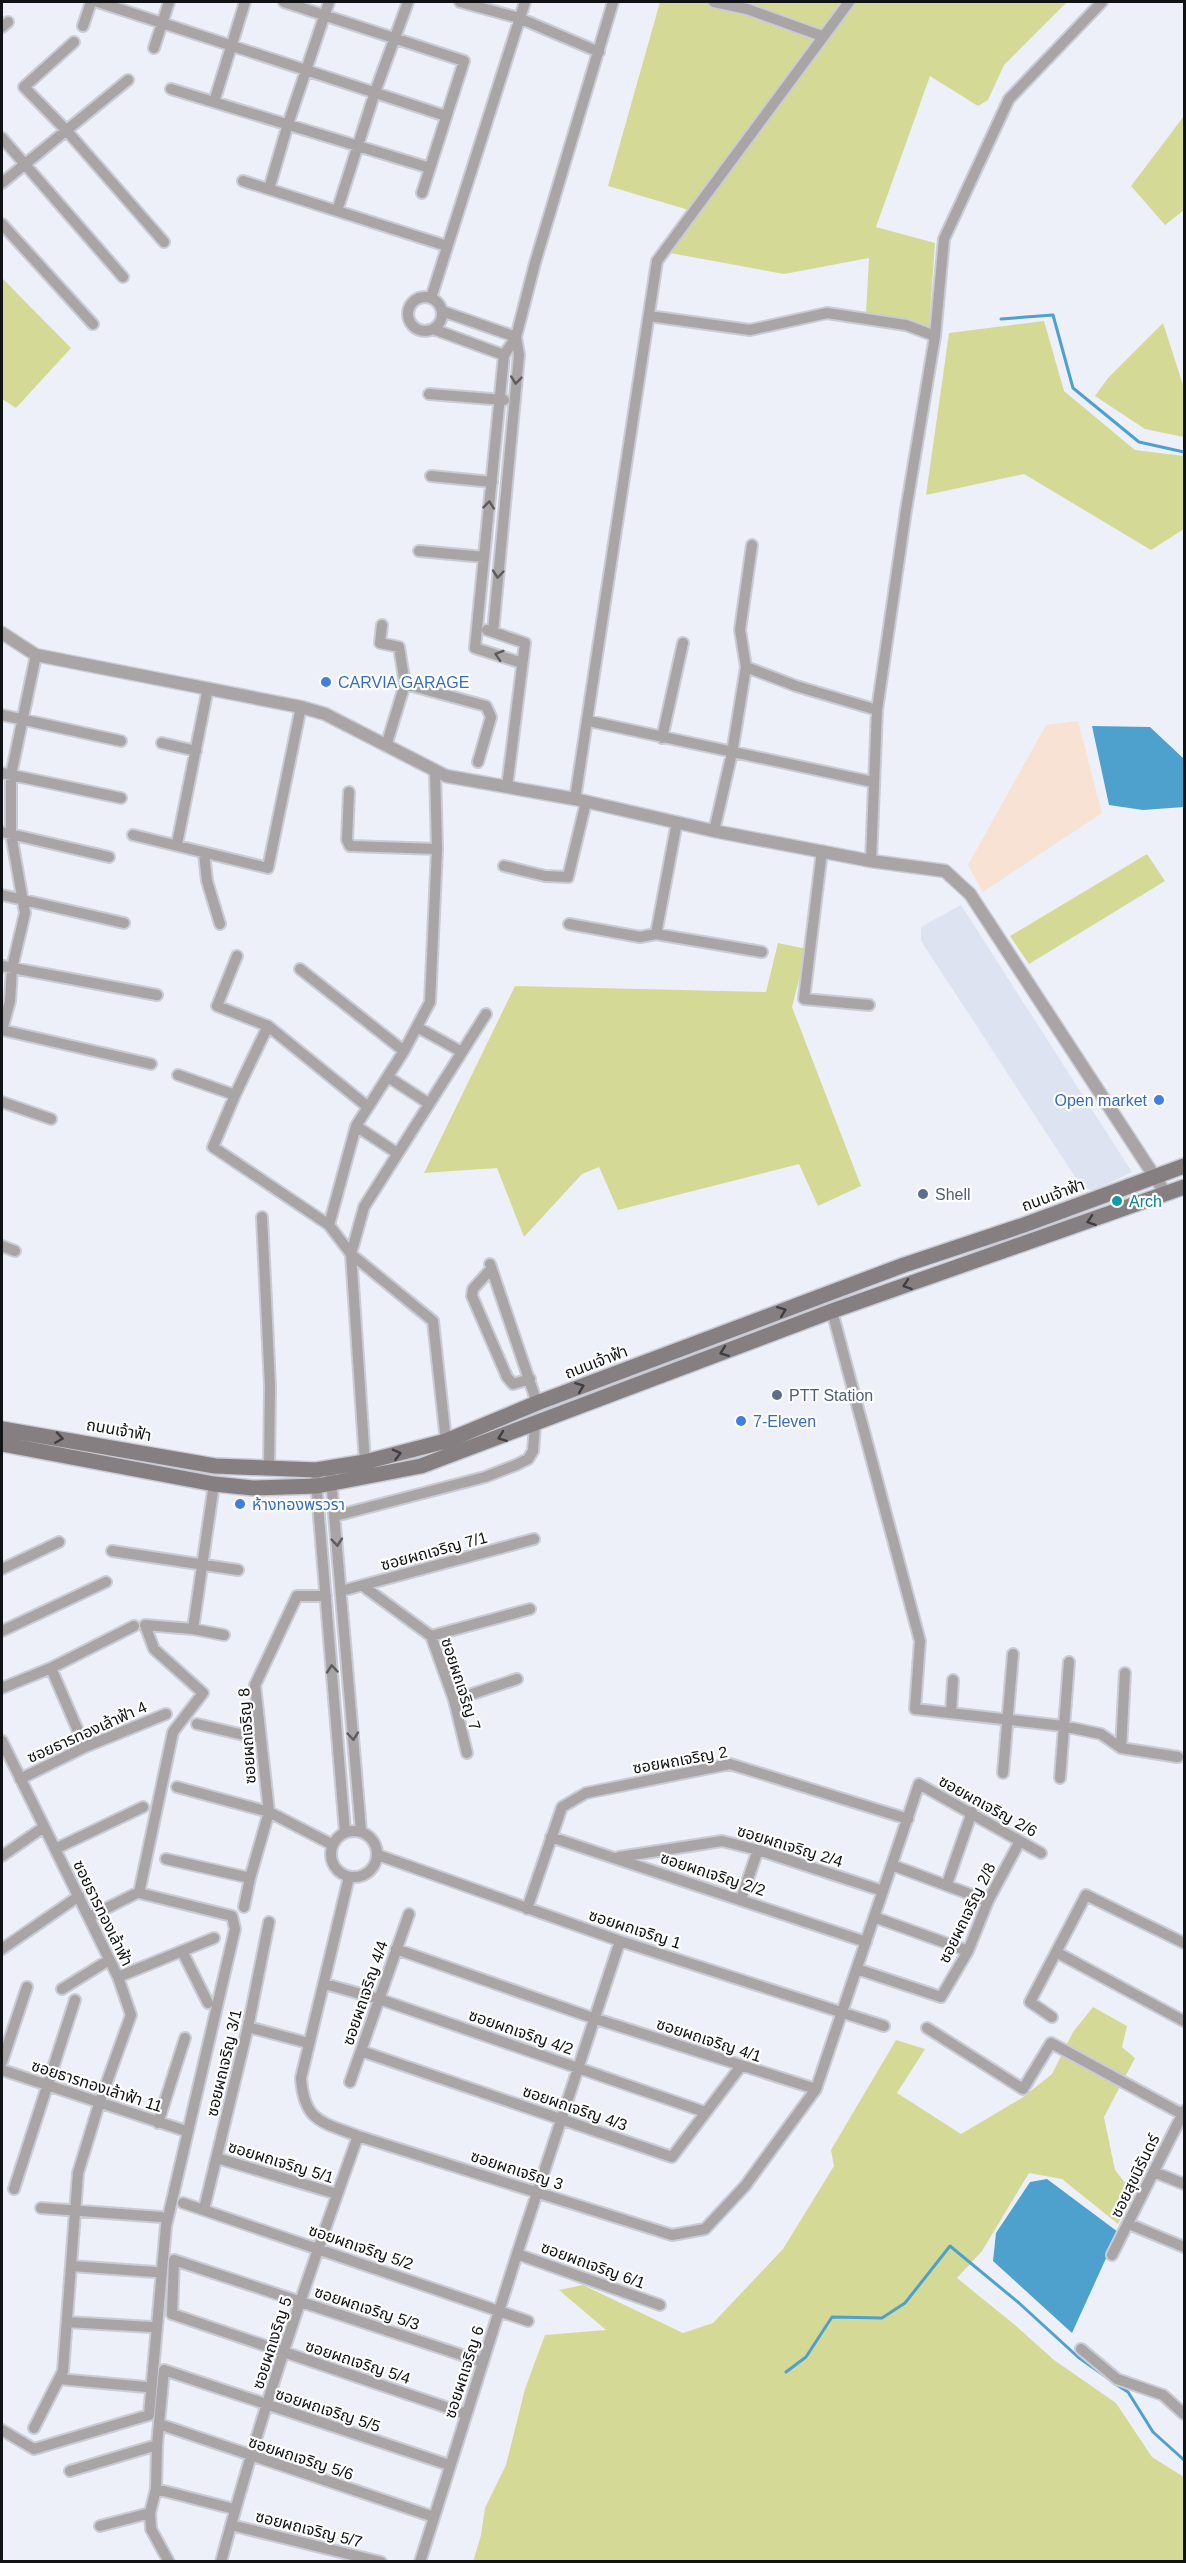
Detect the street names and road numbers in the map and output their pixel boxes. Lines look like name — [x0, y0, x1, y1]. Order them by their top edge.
street label: ถนนเจ้าฟ้า — [1019, 1176, 1087, 1214]
street label: ถนนเจ้าฟ้า — [562, 1342, 630, 1382]
street label: ถนนเจ้าฟ้า — [85, 1416, 153, 1444]
street label: ซอยผถเจริญ 7/1 — [379, 1529, 489, 1573]
street label: ซอยผถเจริญ 7 — [438, 1636, 484, 1732]
street label: ซอยผถเจริญ 8 — [235, 1687, 259, 1785]
street label: ซอยธารทองเล้าฟ้า 4 — [25, 1698, 149, 1766]
street label: ซอยผถเจริญ 2 — [631, 1743, 729, 1777]
street label: ซอยผถเจริญ 2/6 — [936, 1772, 1040, 1840]
street label: ซอยผถเจริญ 2/4 — [735, 1822, 845, 1870]
street label: ซอยผถเจริญ 2/2 — [658, 1849, 768, 1899]
street label: ซอยธารทองเล้าฟ้า — [70, 1857, 136, 1969]
street label: ซอยผถเจริญ 2/8 — [935, 1860, 999, 1966]
street label: ซอยผถเจริญ 1 — [587, 1906, 683, 1952]
street label: ซอยผถเจริญ 4/4 — [339, 1938, 391, 2047]
street label: ซอยผถเจริญ 4/2 — [467, 2006, 576, 2058]
street label: ซอยผถเจริญ 3/1 — [203, 2008, 245, 2118]
street label: ซอยผถเจริญ 4/1 — [654, 2015, 764, 2065]
street label: ซอยธารทองเล้าฟ้า 11 — [29, 2057, 165, 2115]
street label: ซอยผถเจริญ 4/3 — [521, 2082, 630, 2134]
street label: ซอยสุขนิรันดร์ — [1108, 2131, 1164, 2221]
street label: ซอยผถเจริญ 5/1 — [226, 2138, 336, 2186]
street label: ซอยผถเจริญ 3 — [469, 2147, 565, 2193]
street label: ซอยผถเจริญ 5/2 — [307, 2221, 416, 2273]
street label: ซอยผถเจริญ 6/1 — [539, 2238, 647, 2292]
street label: ซอยผถเจริญ 5/3 — [312, 2283, 422, 2333]
street label: ซอยผถเงริญ 5 — [249, 2295, 295, 2391]
street label: ซอยผถเจริญ 6 — [441, 2324, 487, 2420]
street label: ซอยผถเจริญ 5/4 — [303, 2337, 413, 2387]
street label: ซอยผถเจริญ 5/5 — [273, 2385, 383, 2435]
street label: ซอยผถเจริญ 5/6 — [246, 2433, 356, 2483]
street label: ซอยผถเจริญ 5/7 — [254, 2508, 364, 2551]

